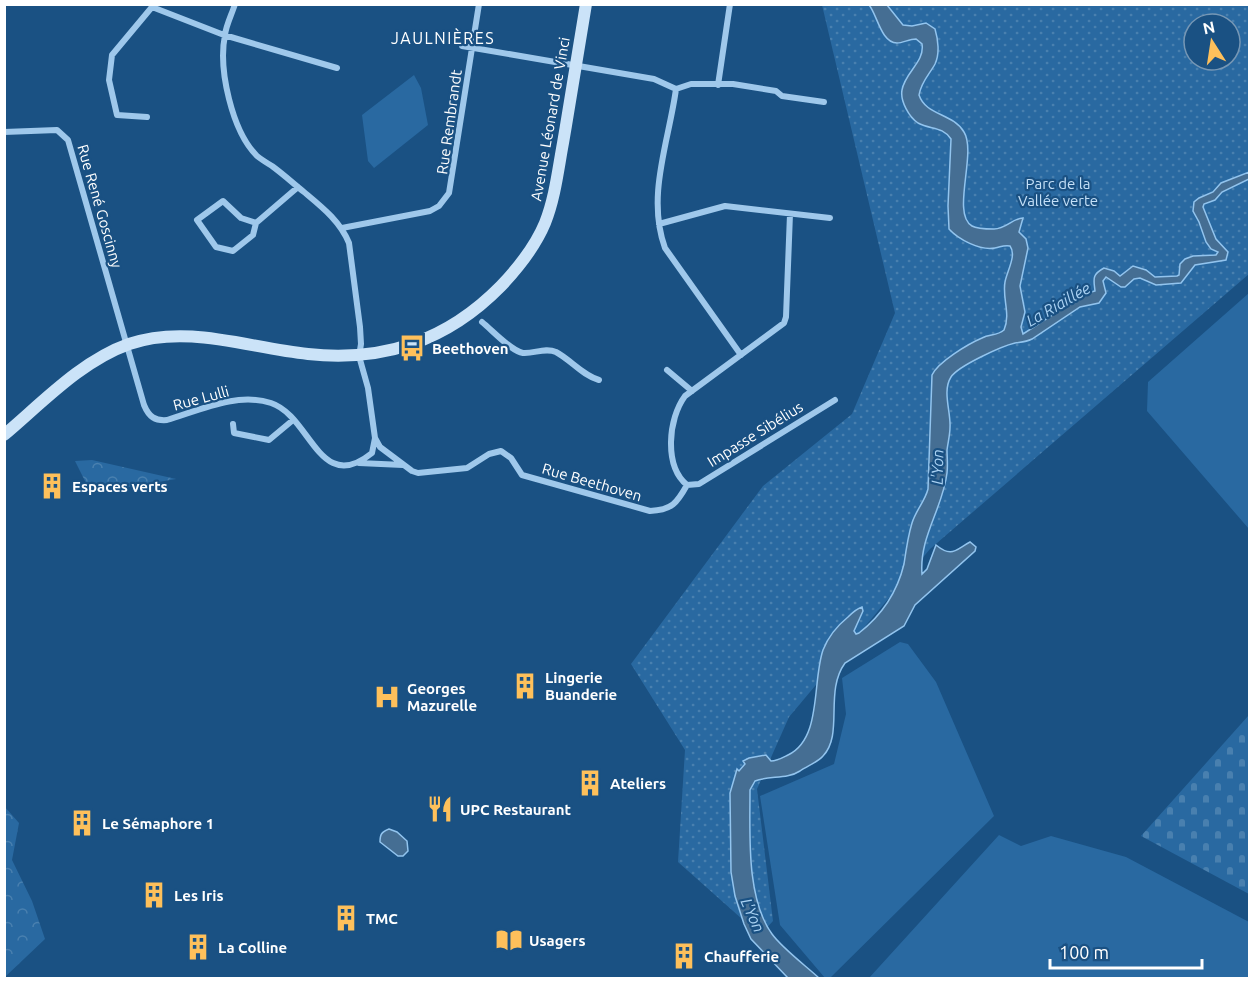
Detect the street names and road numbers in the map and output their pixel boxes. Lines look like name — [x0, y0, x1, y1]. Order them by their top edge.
street label: Avenue Léonard de Vinci — [527, 36, 573, 202]
street label: Rue Rembrandt — [433, 68, 465, 175]
street label: Rue René Goscinny — [74, 142, 126, 270]
street label: Rue Lulli — [171, 382, 231, 414]
street label: Impasse Sibélius — [704, 398, 806, 470]
street label: Rue Beethoven — [540, 460, 644, 504]

